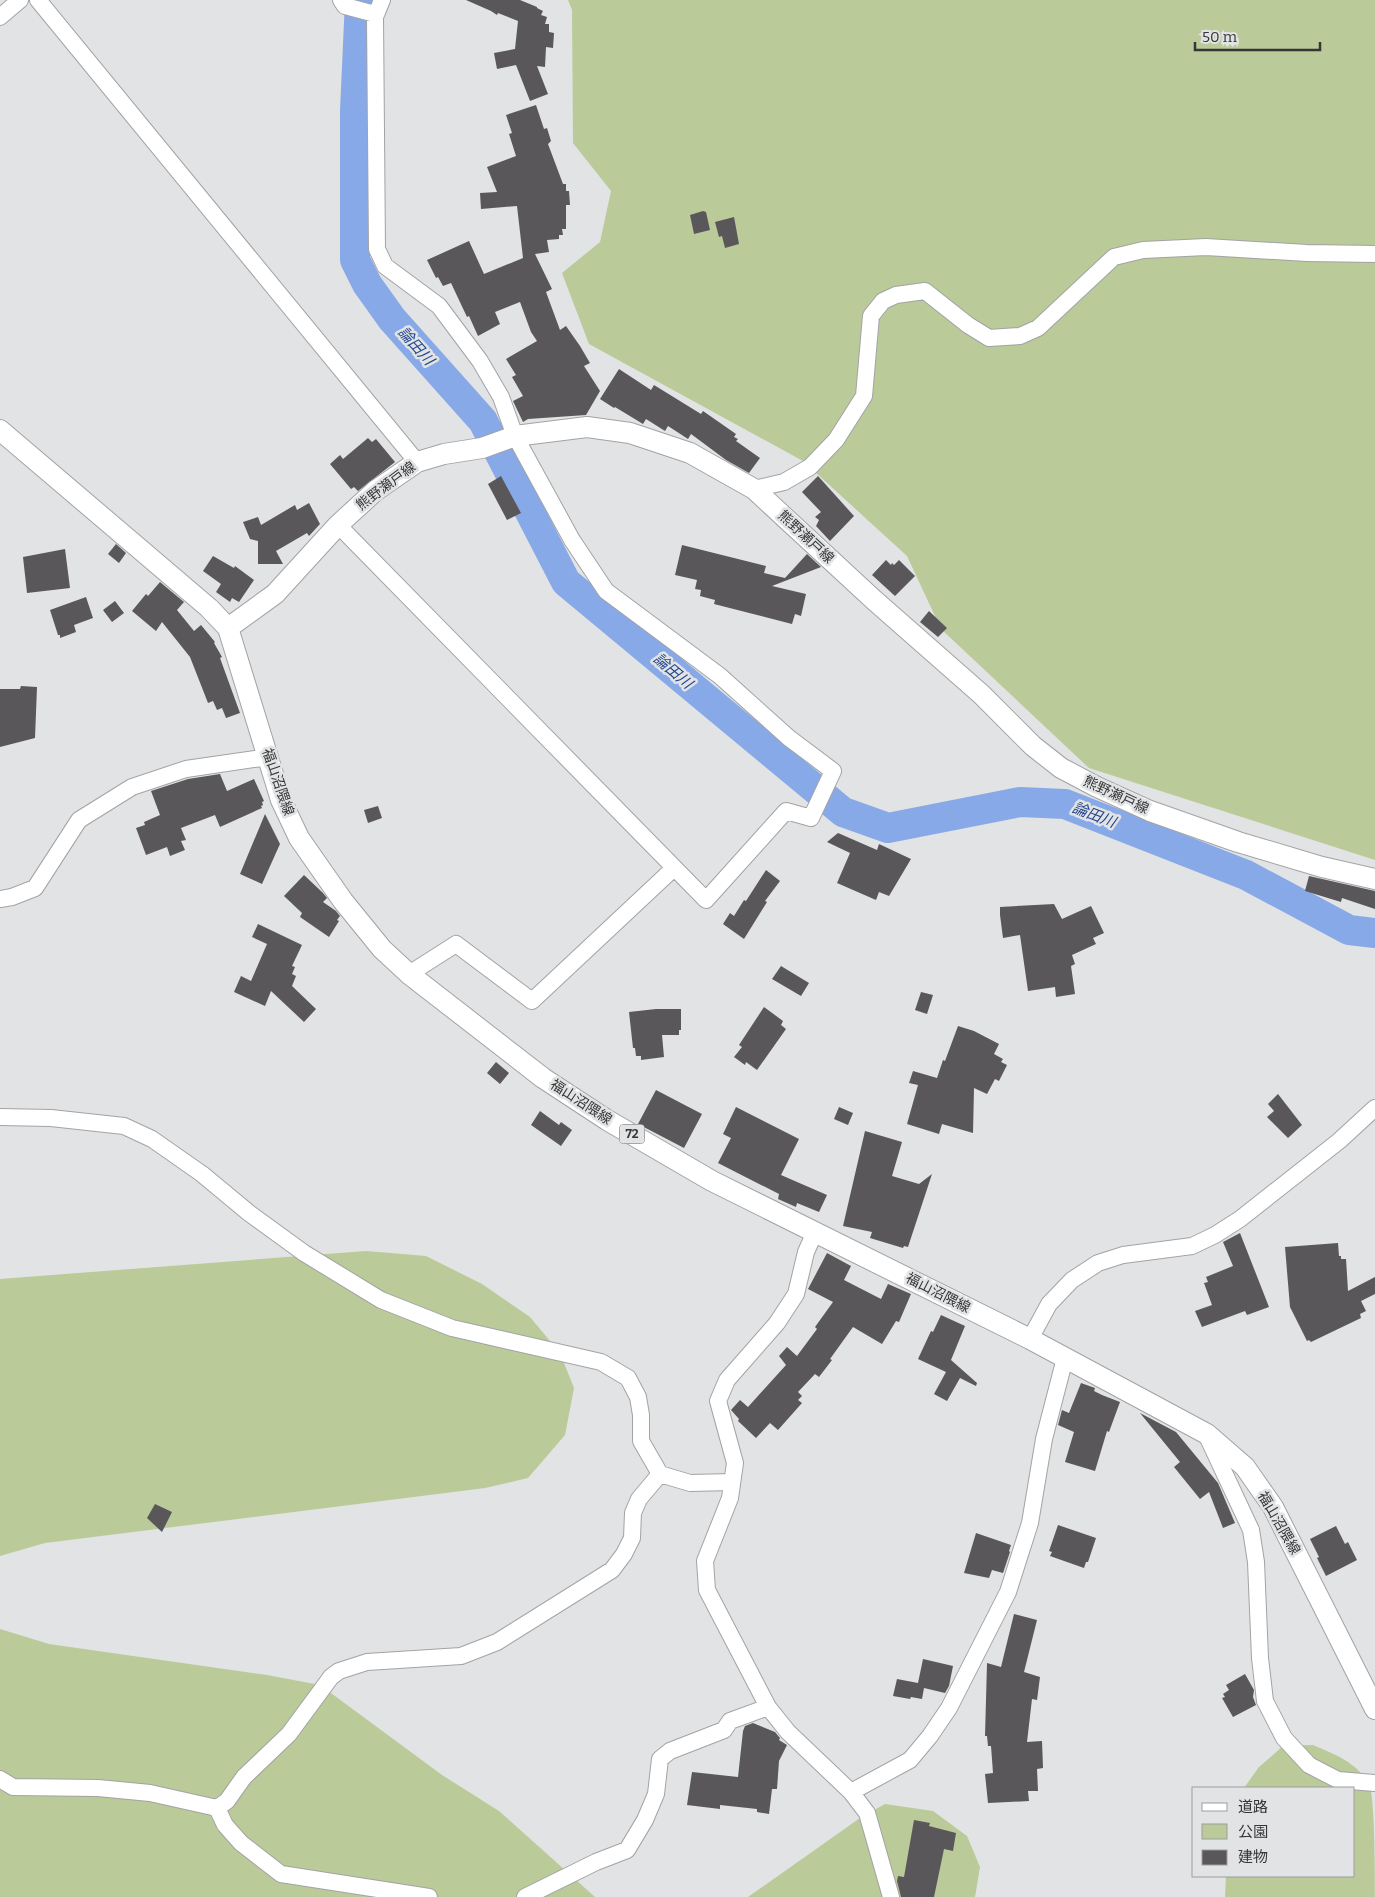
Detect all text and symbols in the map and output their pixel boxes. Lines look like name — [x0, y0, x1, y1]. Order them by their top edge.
scale bar — [1195, 20, 1320, 52]
text: 50 m — [1202, 28, 1238, 46]
water label: 論田川 — [394, 323, 439, 370]
street label: 熊野瀬戸線 — [353, 458, 419, 514]
street label: 熊野瀬戸線 — [775, 507, 837, 567]
water label: 論田川 — [650, 650, 698, 694]
street label: 福山沼隈線 — [259, 746, 297, 818]
street label: 熊野瀬戸線 — [1081, 773, 1151, 817]
water label: 論田川 — [1070, 799, 1120, 832]
street label: 福山沼隈線 — [547, 1076, 615, 1128]
road number: 72 — [620, 1124, 644, 1144]
street label: 福山沼隈線 — [903, 1270, 973, 1316]
street label: 福山沼隈線 — [1254, 1488, 1304, 1558]
legend — [1192, 1787, 1355, 1877]
text: 道路 — [1238, 1798, 1268, 1816]
text: 公園 — [1238, 1823, 1268, 1841]
text: 建物 — [1238, 1848, 1268, 1866]

